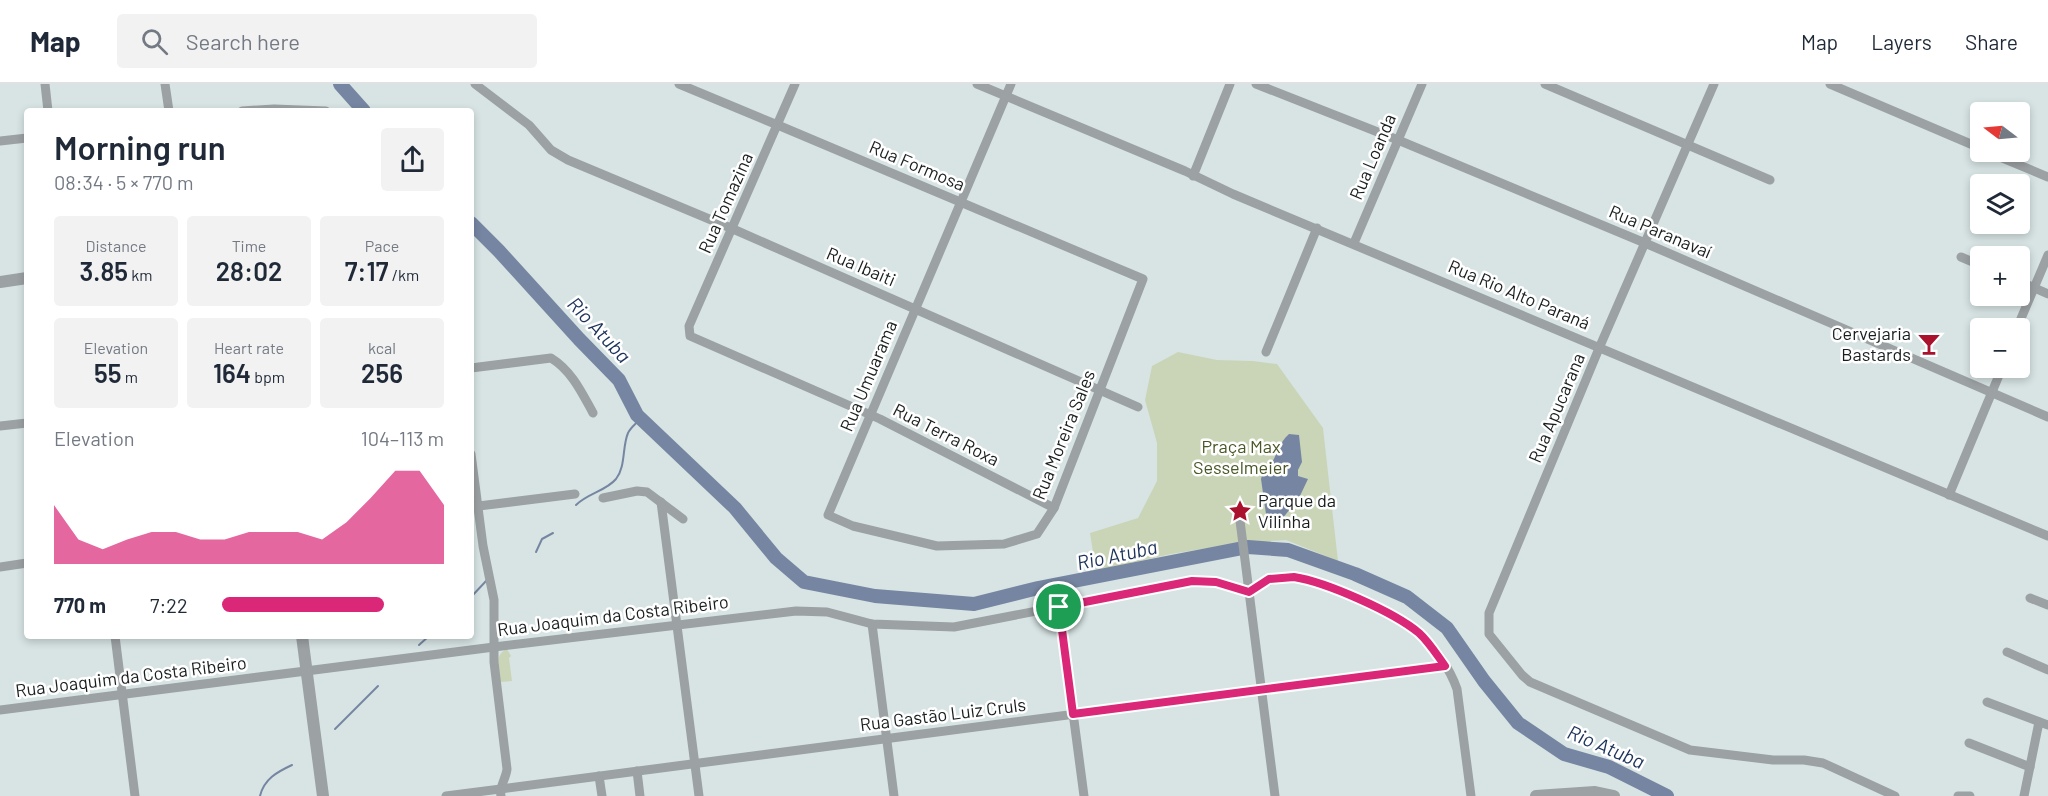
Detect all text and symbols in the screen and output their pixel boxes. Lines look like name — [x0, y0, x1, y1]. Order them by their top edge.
search box — [117, 14, 537, 68]
text: Map — [30, 24, 81, 58]
icon: search — [138, 25, 171, 58]
text: Search here — [186, 28, 300, 54]
text: Map — [1801, 29, 1838, 54]
text: Layers — [1871, 29, 1932, 54]
text: Share — [1965, 29, 2018, 54]
north arrow — [1970, 102, 2030, 162]
map controls — [1970, 102, 2030, 378]
street label: Rua Loanda — [1344, 110, 1400, 203]
text: Morning run — [54, 127, 226, 167]
button: share — [381, 128, 444, 191]
street label: Rua Formosa — [866, 135, 969, 195]
street label: Rua Tomazina — [693, 149, 757, 256]
text: 08:34 · 5 × 770 m — [54, 170, 194, 194]
button: layers — [1970, 174, 2030, 234]
street label: Rua Paranavaí — [1606, 200, 1715, 263]
text: Distance — [86, 236, 146, 255]
text: Time — [232, 236, 266, 255]
text: Pace — [365, 236, 399, 255]
street label: Rua Ibaiti — [824, 242, 899, 290]
button: + — [1970, 246, 2030, 306]
street label: Rua Rio Alto Paraná — [1445, 254, 1593, 334]
text: 3.85 — [80, 255, 128, 286]
text: 28:02 — [216, 255, 282, 286]
text: 7:17 — [345, 255, 388, 286]
text: km — [128, 265, 153, 284]
text: /km — [388, 265, 419, 284]
water label: Rio Atuba — [563, 291, 636, 367]
street label: Rua Umuarama — [835, 317, 901, 435]
button: − — [1970, 318, 2030, 378]
place label: Cervejaria Bastards — [1832, 322, 1911, 365]
bar icon: Cervejaria Bastards — [1916, 331, 1942, 357]
text: Elevation — [84, 338, 148, 357]
text: Heart rate — [214, 338, 284, 357]
text: kcal — [368, 338, 396, 357]
street label: Rua Apucarana — [1523, 349, 1589, 466]
text: 55 — [94, 357, 122, 388]
text: 164 — [213, 357, 251, 388]
text: 256 — [361, 357, 403, 388]
text: m — [122, 367, 138, 386]
text: bpm — [251, 367, 285, 386]
street label: Rua Moreira Sales — [1027, 367, 1099, 503]
street label: Rua Terra Roxa — [890, 398, 1003, 470]
text: Elevation — [54, 426, 135, 450]
text: 104–113 m — [361, 426, 444, 450]
park label: Praça Max Sesselmeier — [1193, 435, 1289, 478]
place label: Parque da Vilinha — [1258, 489, 1336, 532]
place icon: Parque da Vilinha — [1227, 498, 1253, 524]
water label: Rio Atuba — [1074, 534, 1159, 574]
pin — [1033, 581, 1084, 632]
street label: Rua Joaquim da Costa Ribeiro — [496, 590, 730, 640]
icon: arrive — [1042, 590, 1075, 623]
text: 770 m — [54, 593, 106, 617]
text: 7:22 — [150, 593, 188, 617]
street label: Rua Joaquim da Costa Ribeiro — [14, 651, 248, 701]
street label: Rua Gastão Luiz Cruls — [859, 693, 1027, 735]
water label: Rio Atuba — [1564, 719, 1649, 773]

